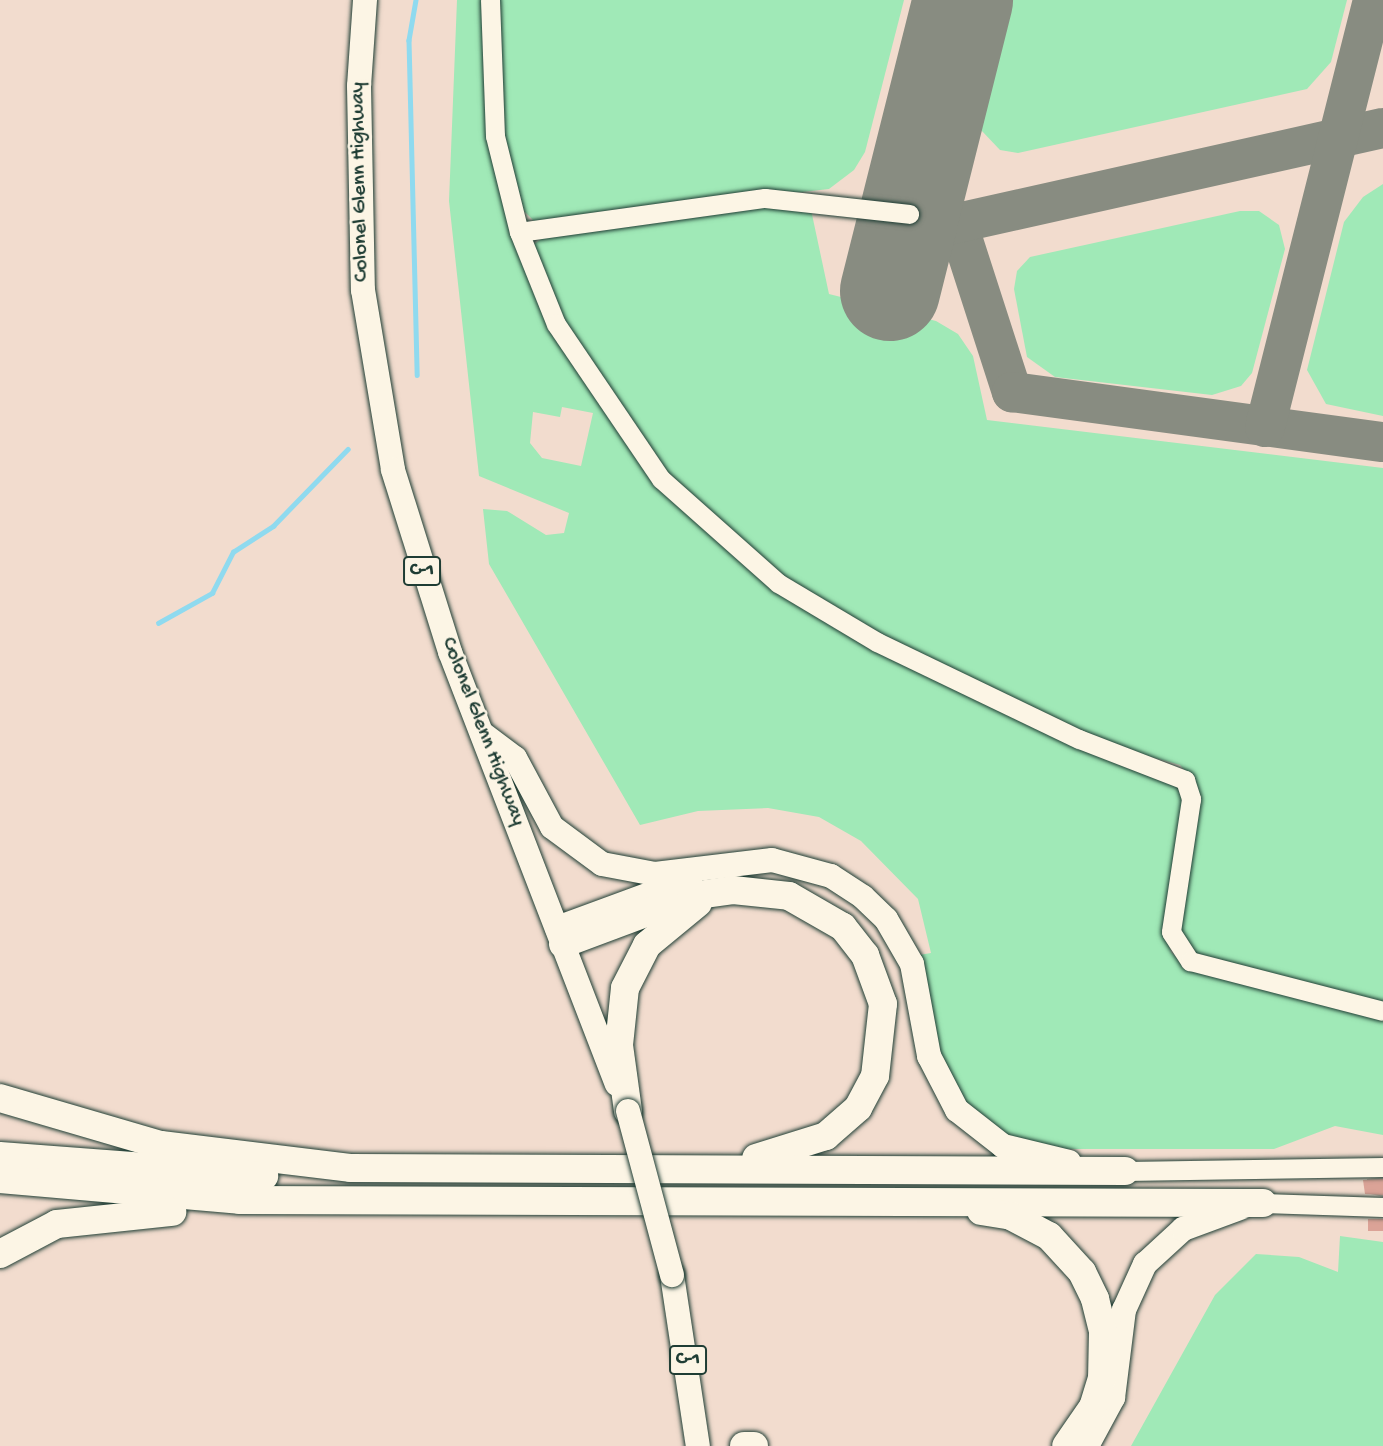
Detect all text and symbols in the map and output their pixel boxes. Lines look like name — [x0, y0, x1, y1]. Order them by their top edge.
street label: Colonel Glenn Highway — [347, 82, 375, 282]
road number: C-1 — [403, 556, 441, 586]
street label: Colonel Glenn Highway — [434, 634, 530, 830]
road number: C-1 — [669, 1344, 707, 1376]

